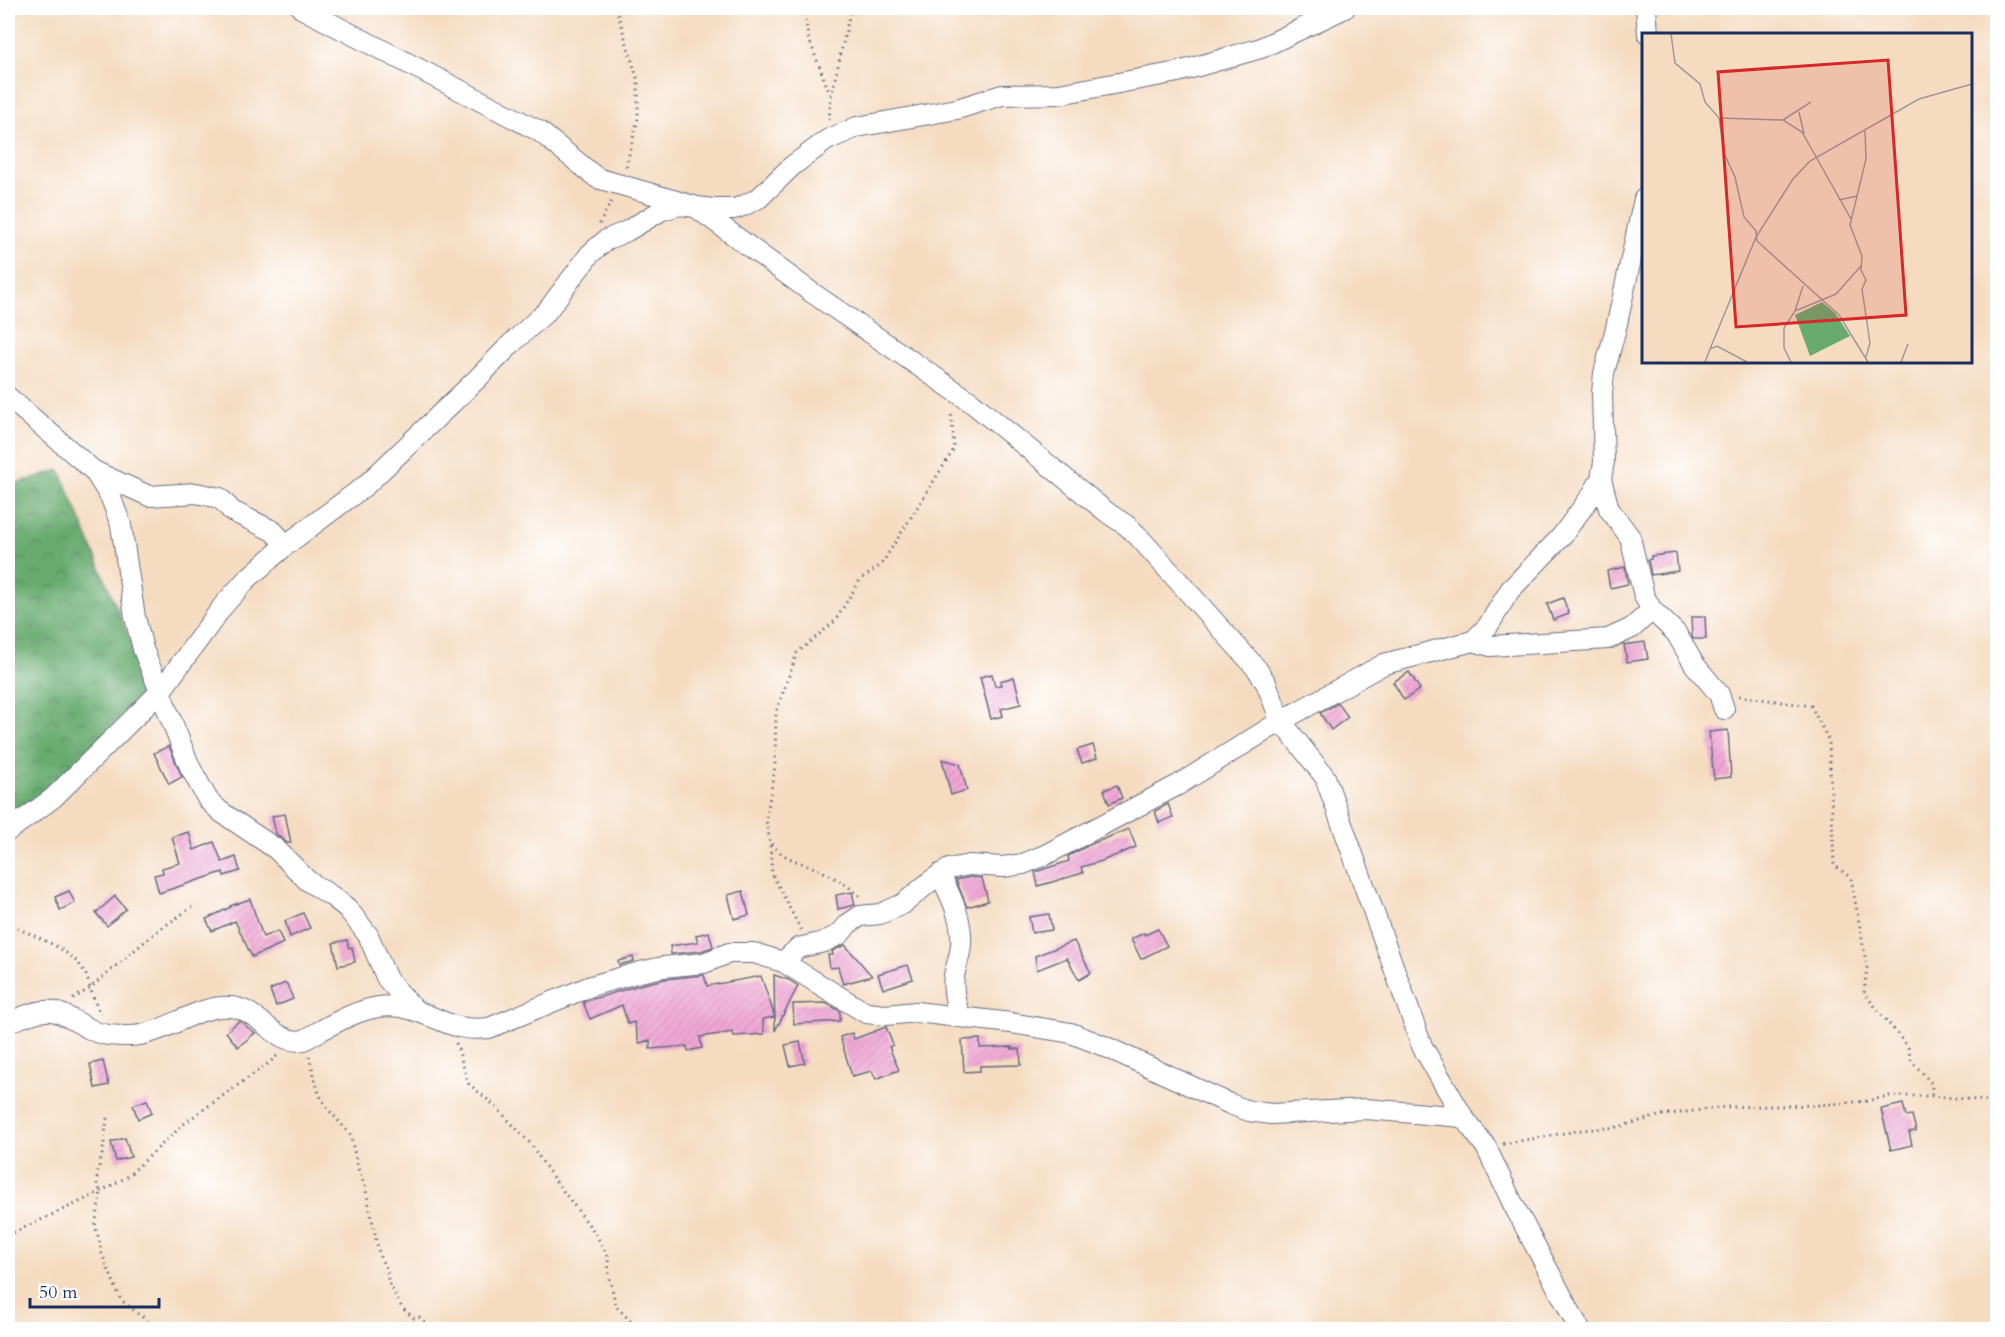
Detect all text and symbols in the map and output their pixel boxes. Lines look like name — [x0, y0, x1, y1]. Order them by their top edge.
inset map — [1642, 33, 1972, 363]
scale bar — [30, 1271, 159, 1309]
text: 50 m — [39, 1280, 78, 1305]

